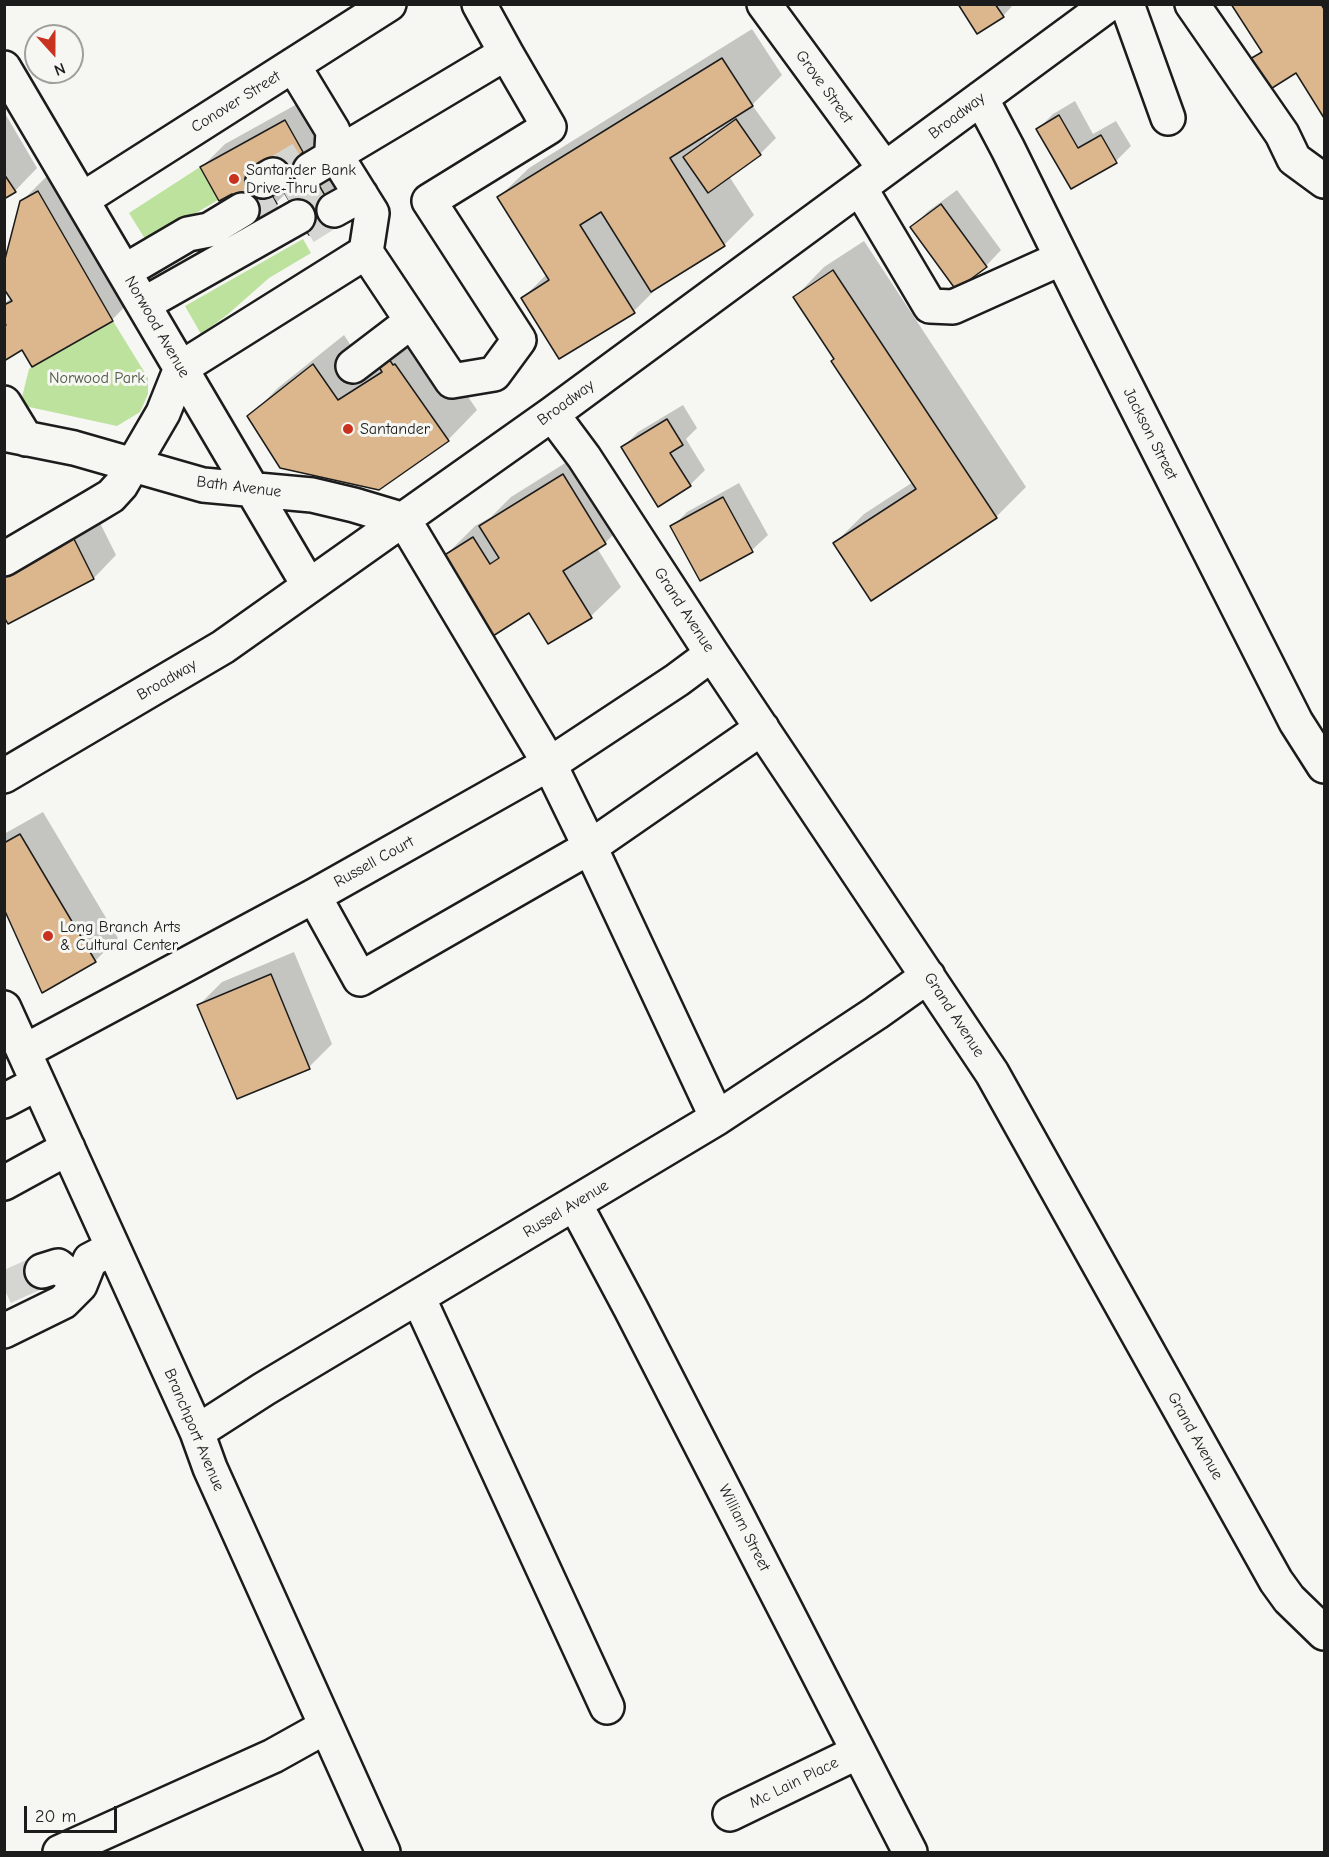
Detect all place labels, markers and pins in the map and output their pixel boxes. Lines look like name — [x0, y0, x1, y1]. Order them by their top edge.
place label: Santander Bank Drive-Thru — [246, 160, 356, 198]
marker: Santander Bank Drive-Thru — [227, 172, 241, 186]
place label: Santander — [360, 419, 430, 439]
marker: Santander — [341, 422, 355, 436]
place label: Long Branch Arts & Cultural Center — [60, 917, 180, 955]
marker: Long Branch Arts & Cultural Center — [41, 929, 55, 943]

